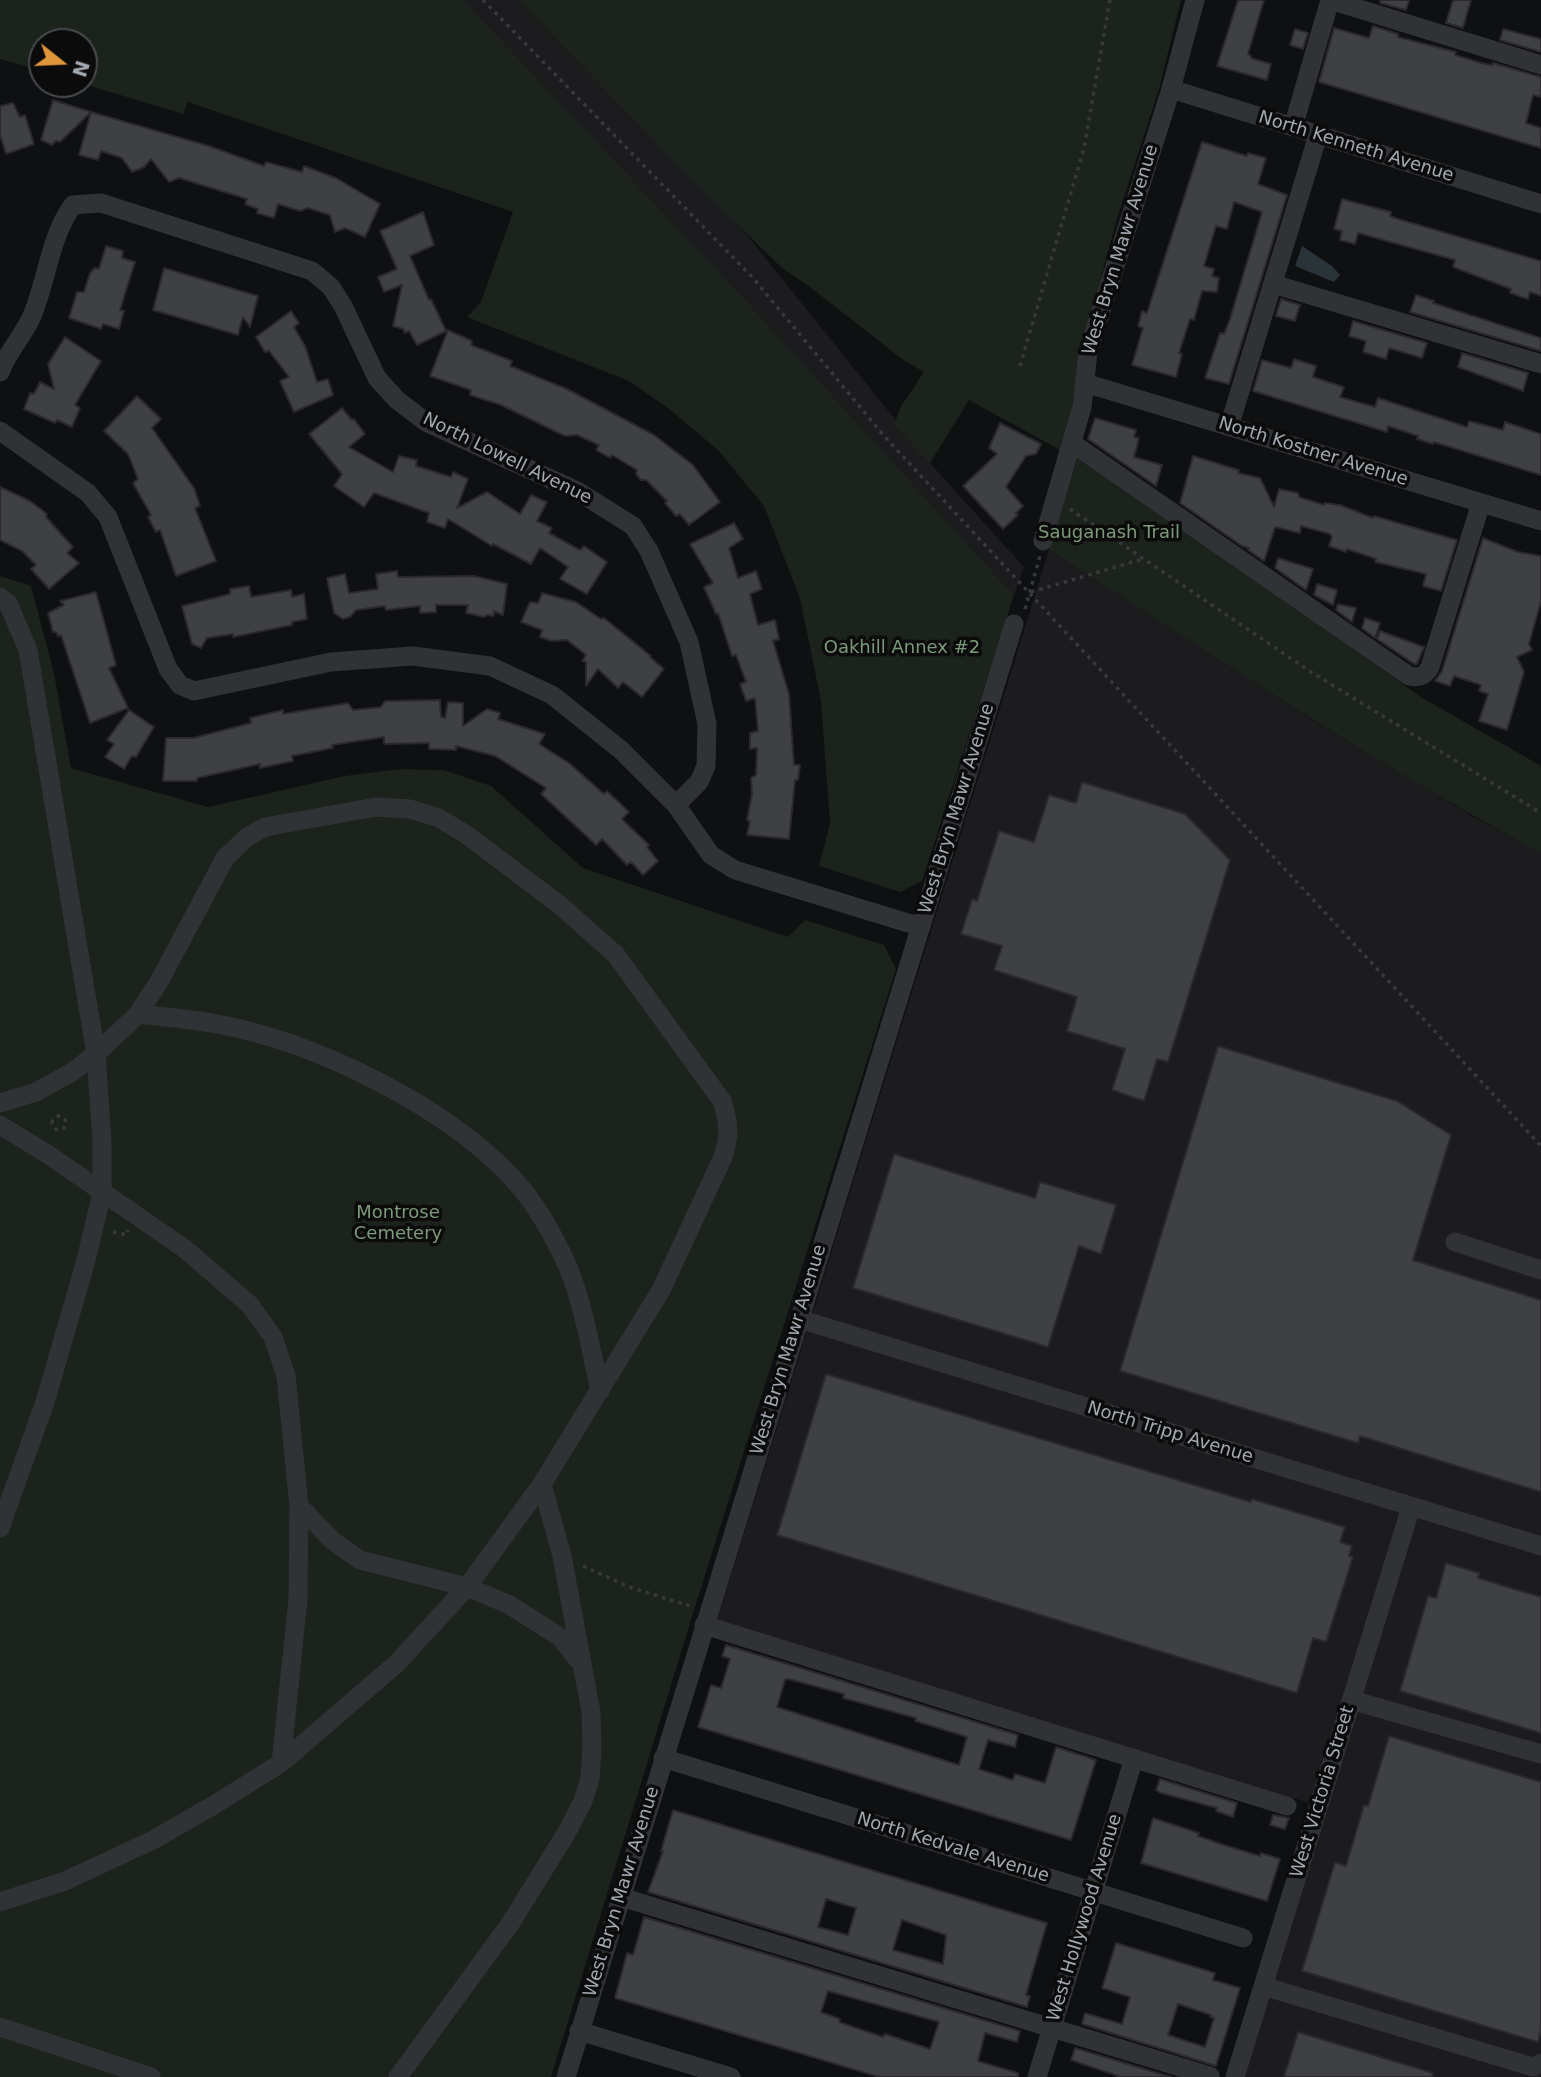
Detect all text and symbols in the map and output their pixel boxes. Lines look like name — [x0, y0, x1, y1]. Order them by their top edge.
north arrow — [28, 28, 98, 98]
text: N — [68, 58, 94, 80]
street label: North Kenneth Avenue — [1256, 107, 1456, 187]
street label: West Bryn Mawr Avenue — [1079, 142, 1163, 358]
street label: North Lowell Avenue — [419, 409, 595, 509]
street label: North Kostner Avenue — [1216, 413, 1410, 491]
park label: Sauganash Trail — [1038, 522, 1180, 544]
park label: Oakhill Annex #2 — [824, 637, 980, 659]
street label: West Bryn Mawr Avenue — [915, 701, 999, 917]
park label: Montrose Cemetery — [354, 1202, 442, 1244]
street label: West Bryn Mawr Avenue — [747, 1242, 831, 1458]
street label: North Tripp Avenue — [1084, 1397, 1256, 1469]
street label: West Victoria Street — [1287, 1703, 1359, 1881]
street label: West Bryn Mawr Avenue — [580, 1784, 664, 2000]
street label: North Kedvale Avenue — [854, 1808, 1052, 1888]
street label: West Hollywood Avenue — [1043, 1812, 1127, 2024]

